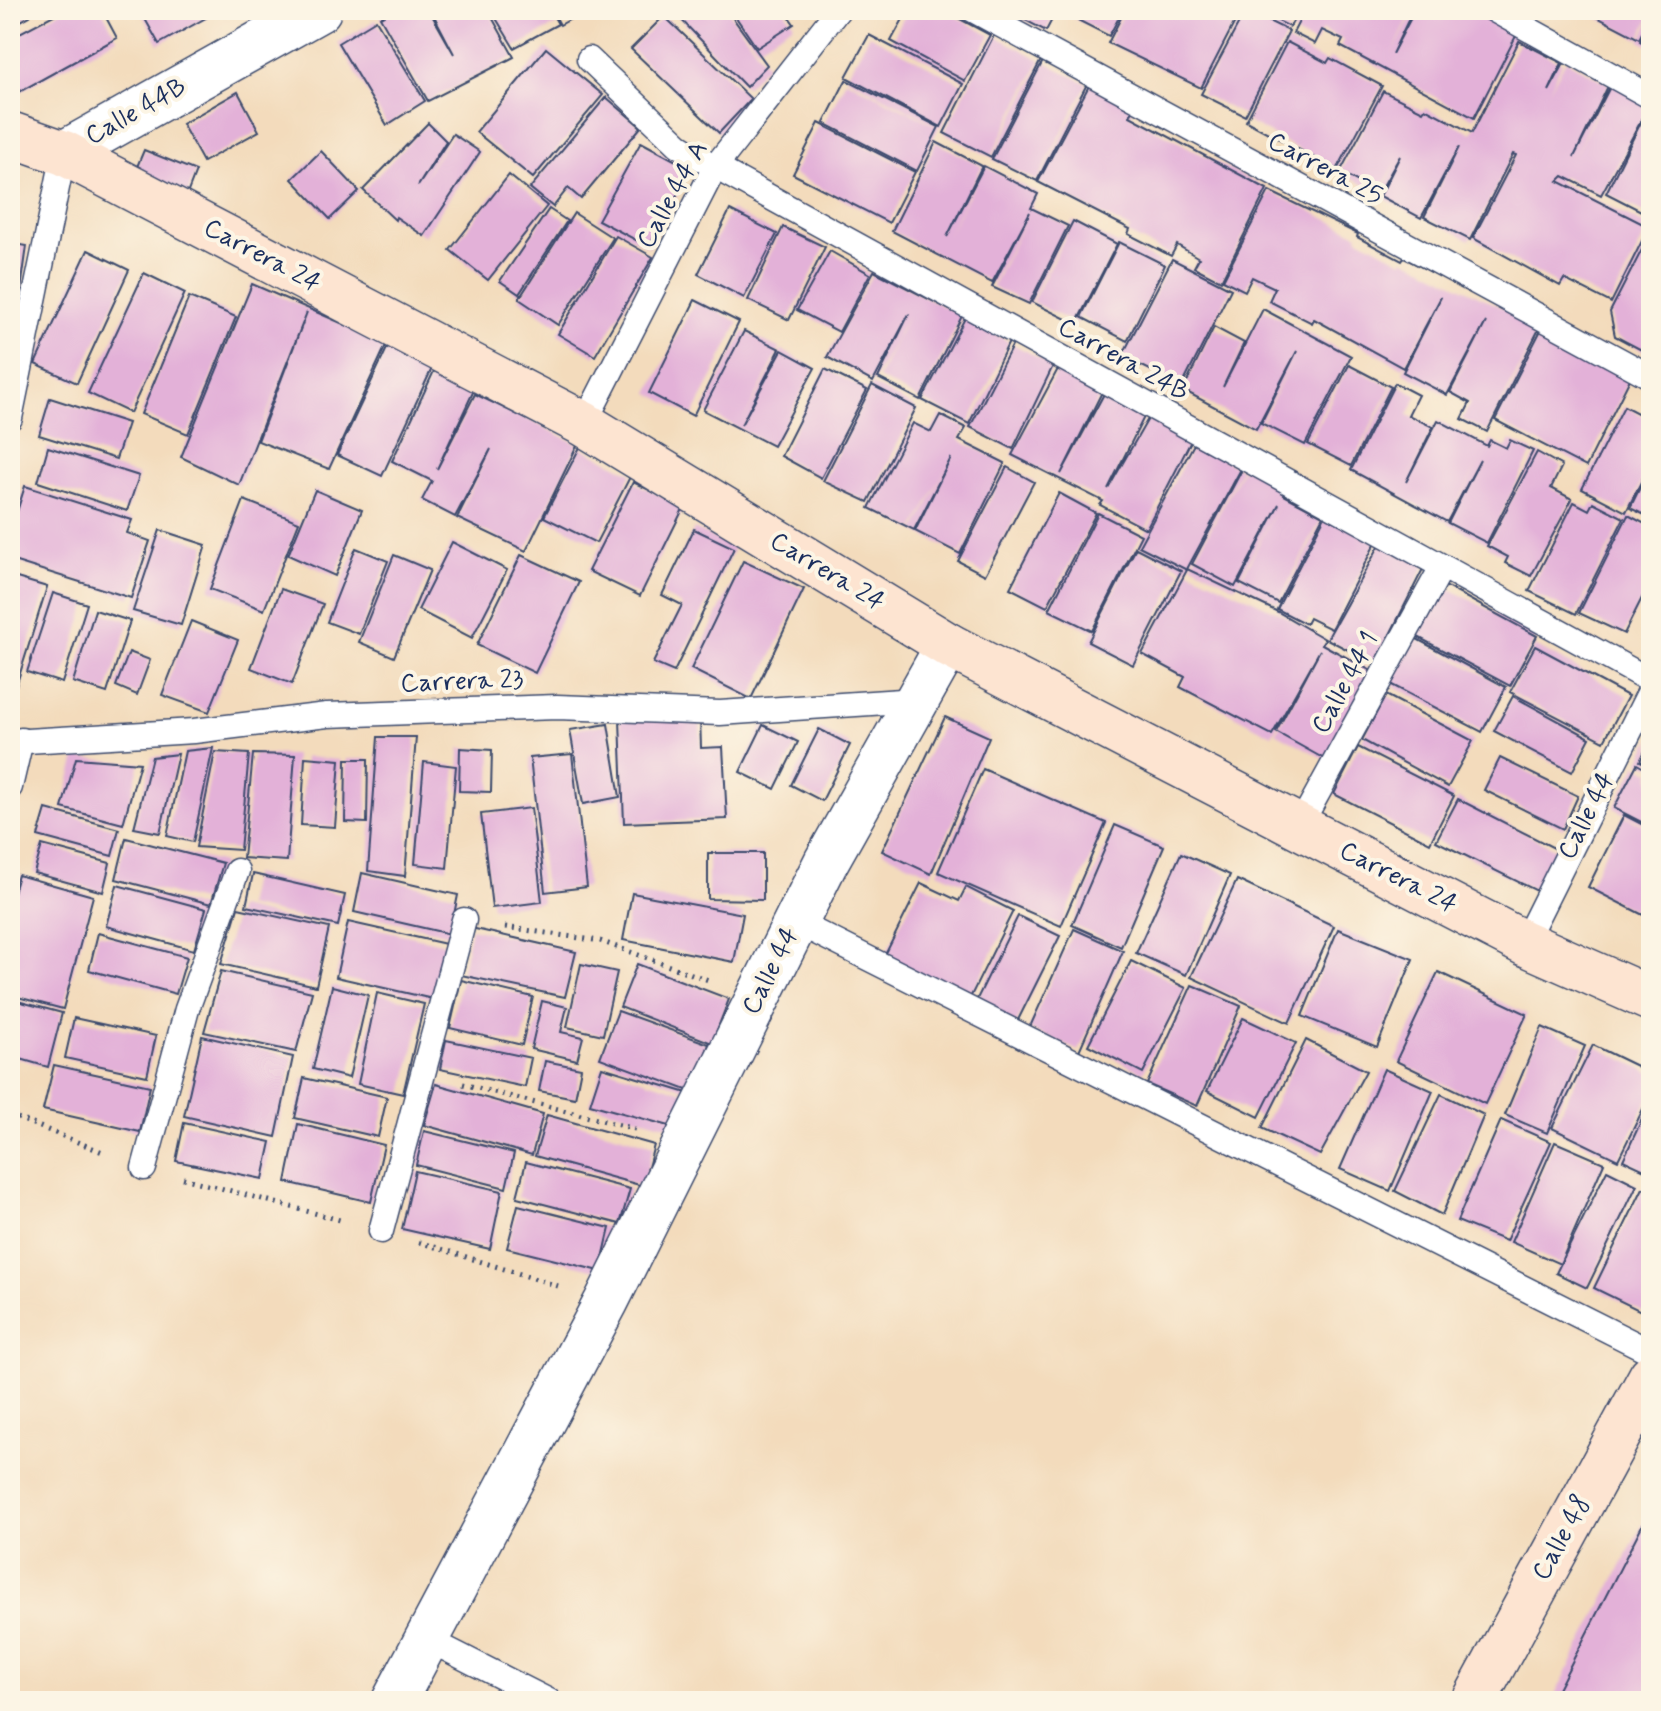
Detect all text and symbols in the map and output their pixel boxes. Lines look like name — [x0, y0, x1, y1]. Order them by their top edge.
street label: Calle 44B — [80, 70, 192, 154]
street label: Carrera 25 — [1261, 124, 1389, 214]
street label: Calle 44 A — [630, 135, 716, 255]
street label: Carrera 24 — [198, 211, 326, 301]
street label: Carrera 24B — [1052, 310, 1194, 410]
street label: Carrera 24 — [763, 525, 891, 619]
street label: Calle 44 1 — [1304, 626, 1388, 740]
street label: Carrera 23 — [400, 663, 524, 701]
street label: Calle 44 — [1551, 766, 1623, 866]
street label: Carrera 24 — [1333, 834, 1463, 922]
street label: Calle 44 — [735, 921, 807, 1021]
street label: Calle 48 — [1525, 1489, 1599, 1587]

